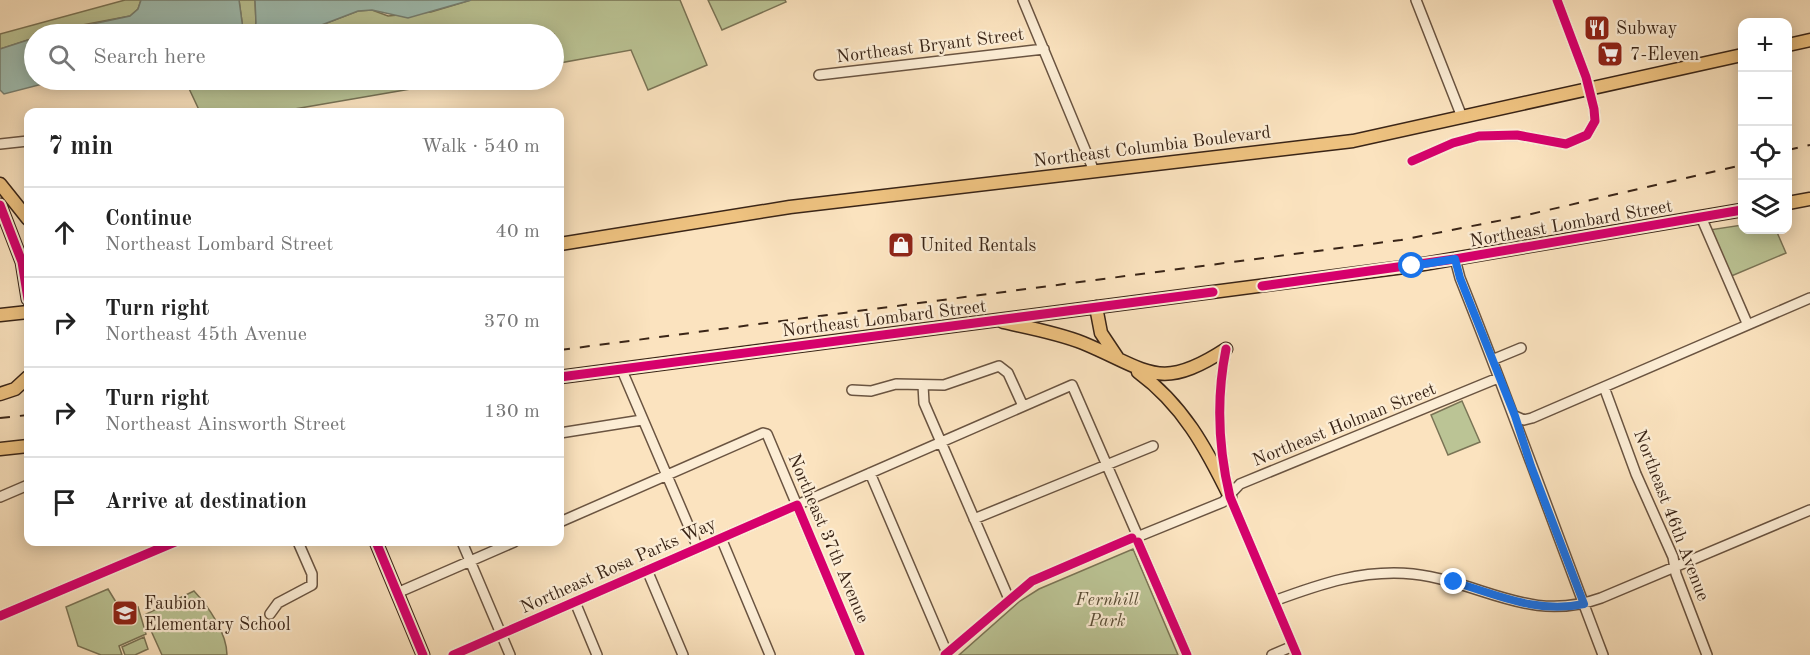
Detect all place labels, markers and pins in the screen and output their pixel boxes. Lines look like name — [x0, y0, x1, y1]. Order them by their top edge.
restaurant icon: Subway — [1582, 13, 1612, 43]
place label: Subway — [1616, 20, 1678, 38]
supermarket icon: 7-Eleven — [1595, 39, 1625, 69]
place label: 7-Eleven — [1630, 46, 1700, 64]
shop icon: United Rentals — [886, 230, 916, 260]
place label: United Rentals — [920, 237, 1037, 255]
place label: Faubion Elementary School — [144, 595, 291, 634]
school or university icon: Faubion Elementary School — [110, 598, 140, 628]

